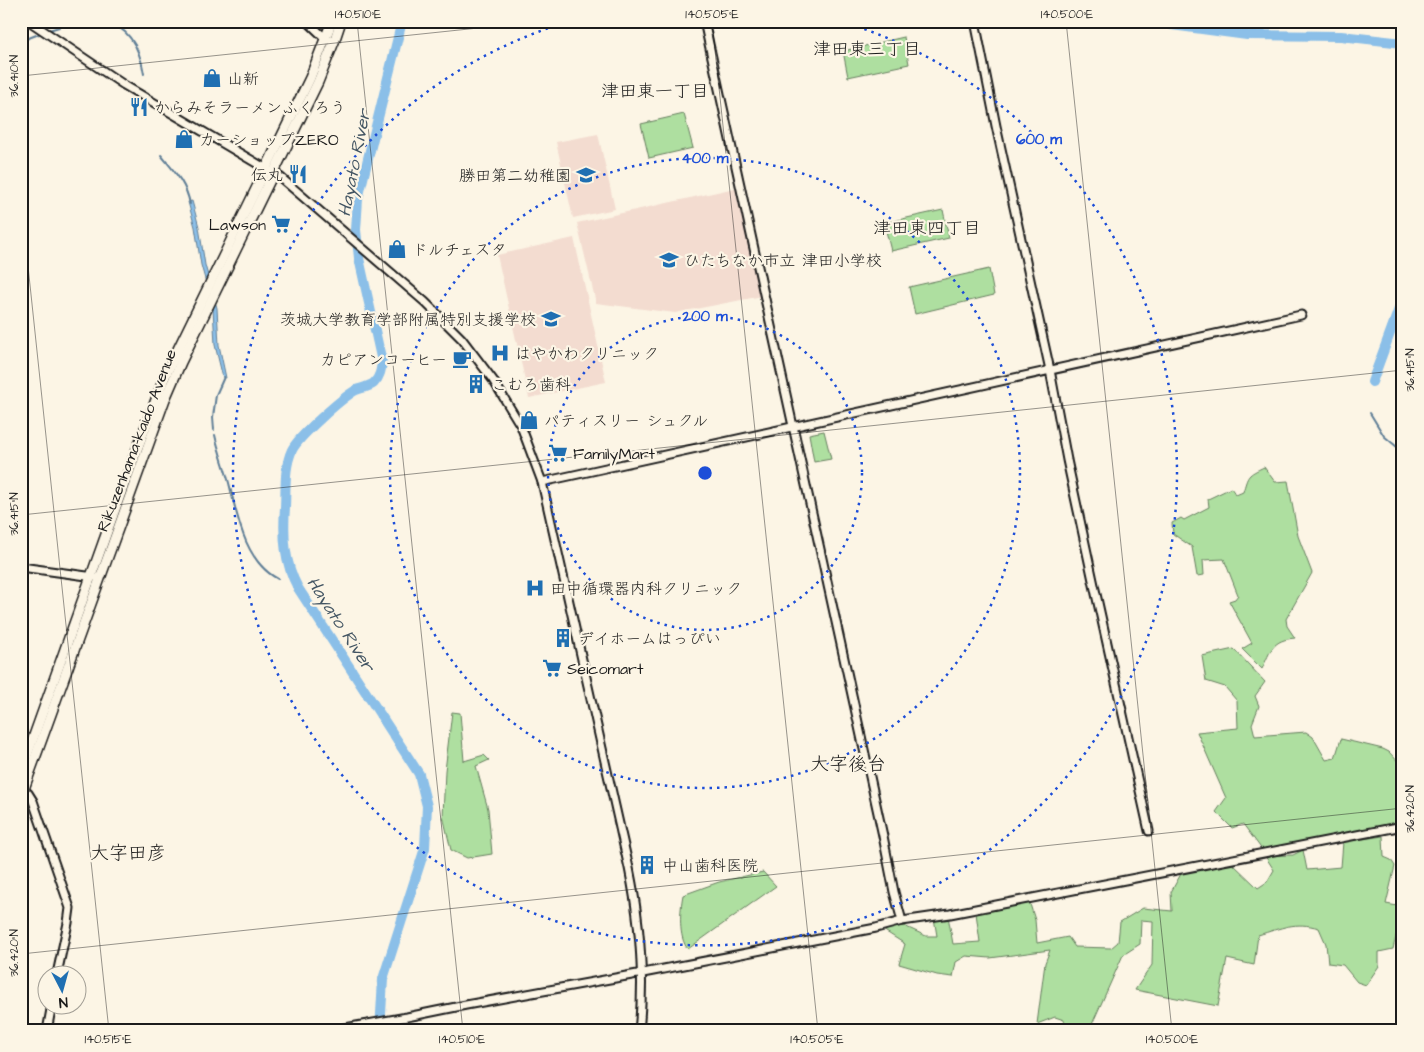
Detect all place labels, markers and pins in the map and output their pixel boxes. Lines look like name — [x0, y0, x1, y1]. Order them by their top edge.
shop icon: 山新 — [201, 67, 223, 89]
place label: 山新 — [227, 68, 259, 90]
restaurant icon: からみそラーメンふくろう — [128, 96, 150, 118]
place label: からみそラーメンふくろう — [154, 97, 346, 119]
shop icon: カーショップZERO — [173, 128, 195, 150]
place label: カーショップZERO — [199, 129, 339, 151]
restaurant icon: 伝丸 — [287, 163, 309, 185]
place label: 伝丸 — [251, 164, 283, 186]
school or university icon: 勝田第二幼稚園 — [575, 164, 597, 186]
place label: 勝田第二幼稚園 — [459, 165, 571, 187]
supermarket icon: Lawson — [270, 213, 292, 235]
place label: Lawson — [209, 214, 266, 236]
shop icon: ドルチェスタ — [386, 238, 408, 260]
place label: ドルチェスタ — [412, 239, 507, 261]
school or university icon: ひたちなか市立 津田小学校 — [658, 249, 680, 271]
place label: ひたちなか市立 津田小学校 — [684, 250, 882, 272]
school or university icon: 茨城大学教育学部附属特別支援学校 — [540, 308, 562, 330]
place label: 茨城大学教育学部附属特別支援学校 — [280, 309, 536, 331]
hospital icon: はやかわクリニック — [489, 342, 511, 364]
place label: はやかわクリニック — [515, 343, 659, 365]
cafe icon: カピアンコーヒー — [451, 348, 473, 370]
place label: カピアンコーヒー — [320, 349, 447, 371]
building icon: こむろ歯科 — [465, 373, 487, 395]
place label: こむろ歯科 — [491, 374, 571, 396]
shop icon: パティスリー シュクル — [518, 409, 540, 431]
place label: パティスリー シュクル — [544, 410, 709, 432]
supermarket icon: FamilyMart — [547, 442, 569, 464]
place label: FamilyMart — [573, 443, 656, 466]
centre of rings — [696, 464, 714, 482]
hospital icon: 田中循環器内科クリニック — [524, 577, 546, 599]
place label: 田中循環器内科クリニック — [550, 578, 742, 600]
building icon: デイホームはっぴい — [552, 627, 574, 649]
place label: デイホームはっぴい — [578, 628, 721, 650]
supermarket icon: Seicomart — [541, 657, 563, 679]
place label: Seicomart — [567, 658, 644, 680]
building icon: 中山歯科医院 — [636, 854, 658, 876]
place label: 中山歯科医院 — [662, 855, 758, 877]

